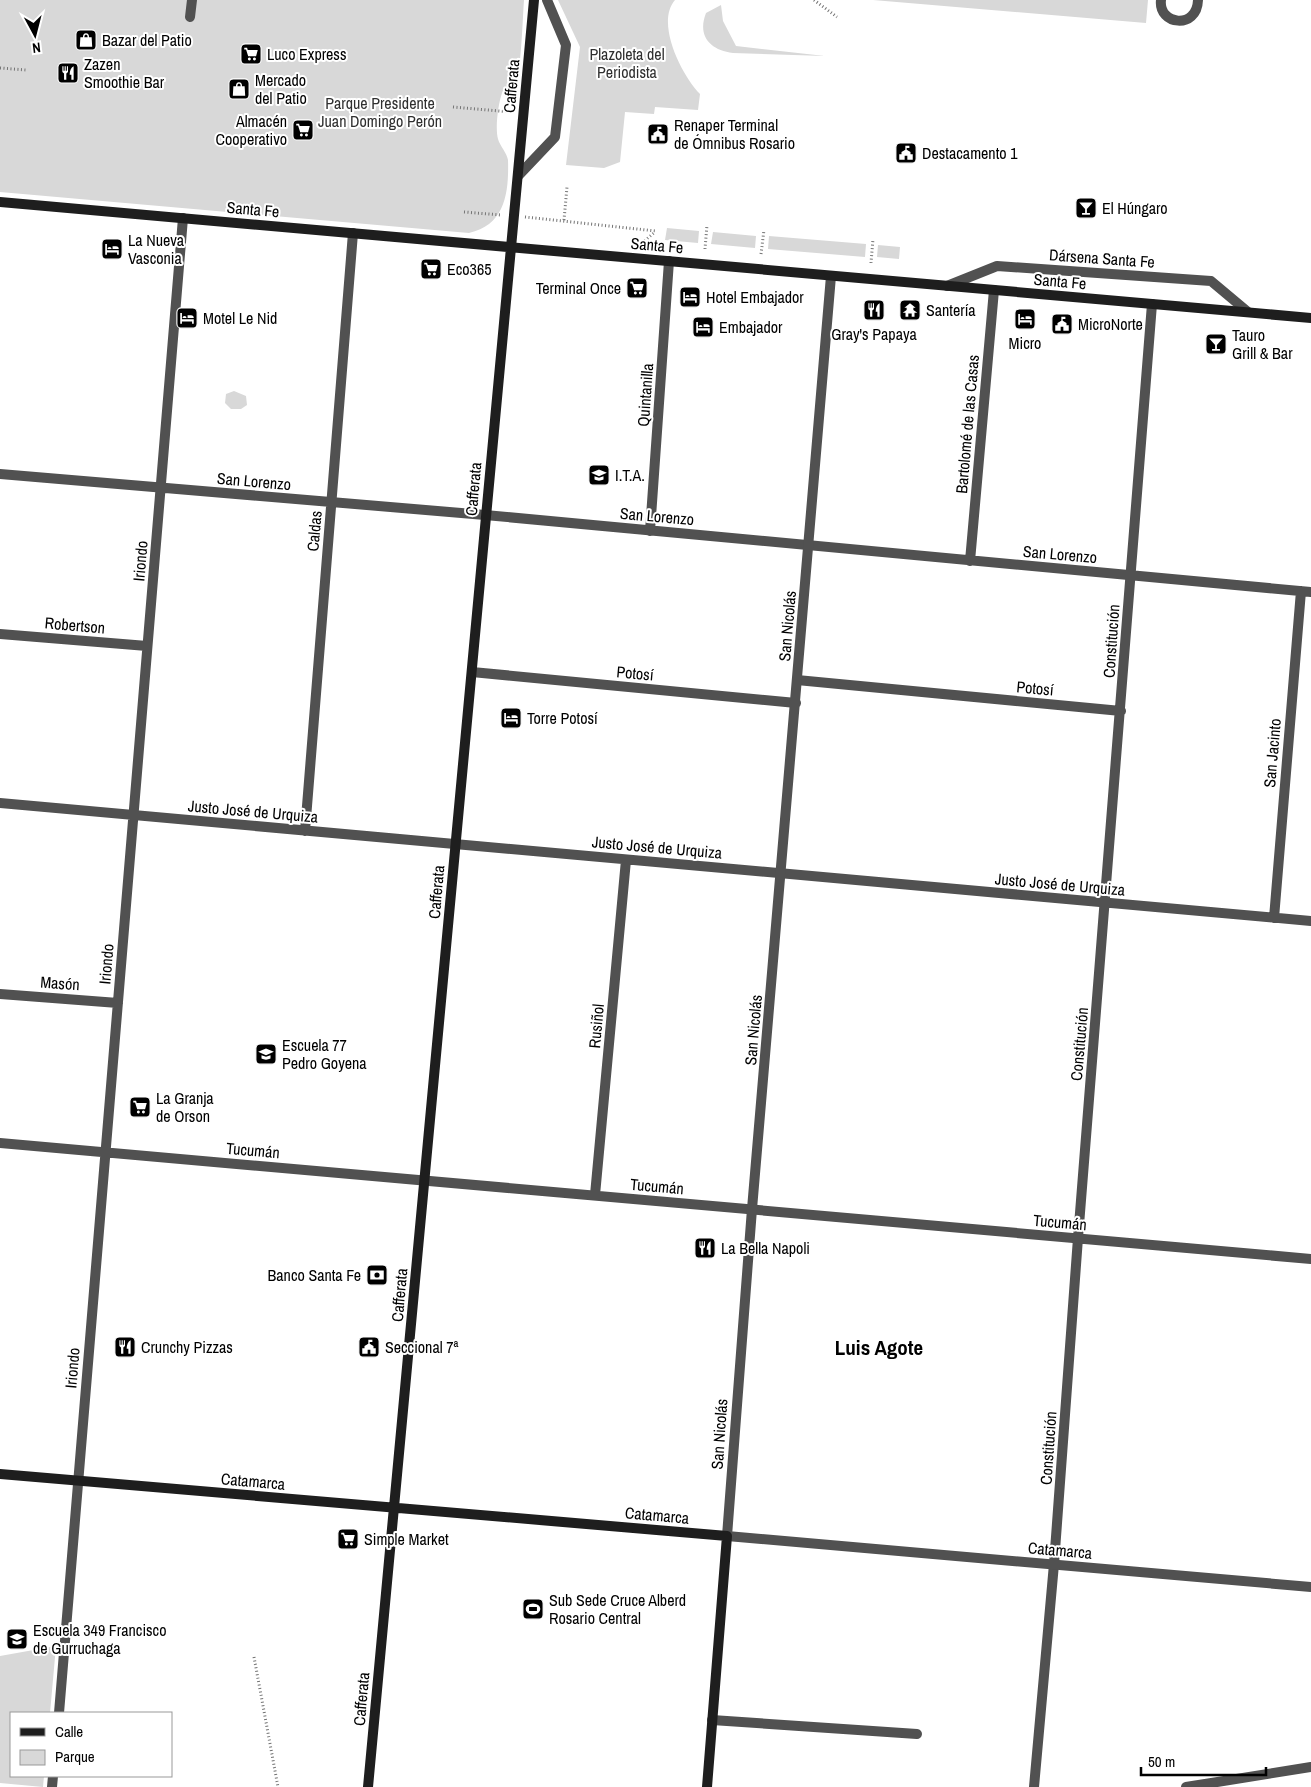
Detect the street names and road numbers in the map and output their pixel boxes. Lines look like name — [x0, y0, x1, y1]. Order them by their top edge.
street label: Cafferata — [498, 58, 524, 114]
street label: Santa Fe — [226, 196, 280, 222]
street label: Santa Fe — [630, 232, 684, 258]
street label: Dársena Santa Fe — [1048, 243, 1156, 273]
street label: Santa Fe — [1033, 268, 1087, 294]
street label: Bartolomé de las Casas — [950, 354, 984, 494]
street label: Quintanilla — [632, 362, 658, 427]
street label: Cafferata — [460, 461, 486, 517]
street label: San Lorenzo — [216, 467, 292, 495]
street label: San Lorenzo — [619, 502, 695, 530]
street label: Caldas — [301, 510, 327, 552]
street label: Iriondo — [127, 540, 153, 582]
street label: San Lorenzo — [1022, 540, 1098, 568]
street label: San Nicolás — [773, 590, 801, 662]
street label: Constitución — [1097, 603, 1125, 679]
street label: Robertson — [44, 611, 106, 639]
street label: Potosí — [616, 660, 655, 686]
street label: Potosí — [1016, 675, 1055, 701]
street label: San Jacinto — [1258, 718, 1286, 788]
street label: Justo José de Urquiza — [187, 794, 320, 828]
street label: Justo José de Urquiza — [591, 830, 724, 864]
street label: Cafferata — [423, 864, 449, 920]
street label: Justo José de Urquiza — [994, 867, 1127, 901]
street label: Iriondo — [93, 943, 119, 985]
street label: Masón — [40, 971, 80, 995]
street label: San Nicolás — [739, 994, 767, 1066]
street label: Rusiñol — [583, 1003, 609, 1049]
street label: Constitución — [1065, 1006, 1093, 1082]
street label: Tucumán — [225, 1137, 281, 1163]
street label: Tucumán — [629, 1173, 685, 1199]
street label: Tucumán — [1032, 1209, 1088, 1235]
street label: Cafferata — [386, 1267, 412, 1323]
street label: Iriondo — [59, 1347, 85, 1389]
street label: San Nicolás — [706, 1398, 732, 1470]
street label: Constitución — [1034, 1410, 1062, 1486]
street label: Catamarca — [220, 1467, 287, 1495]
street label: Catamarca — [624, 1501, 691, 1529]
street label: Catamarca — [1027, 1536, 1094, 1564]
street label: Cafferata — [348, 1671, 374, 1727]

